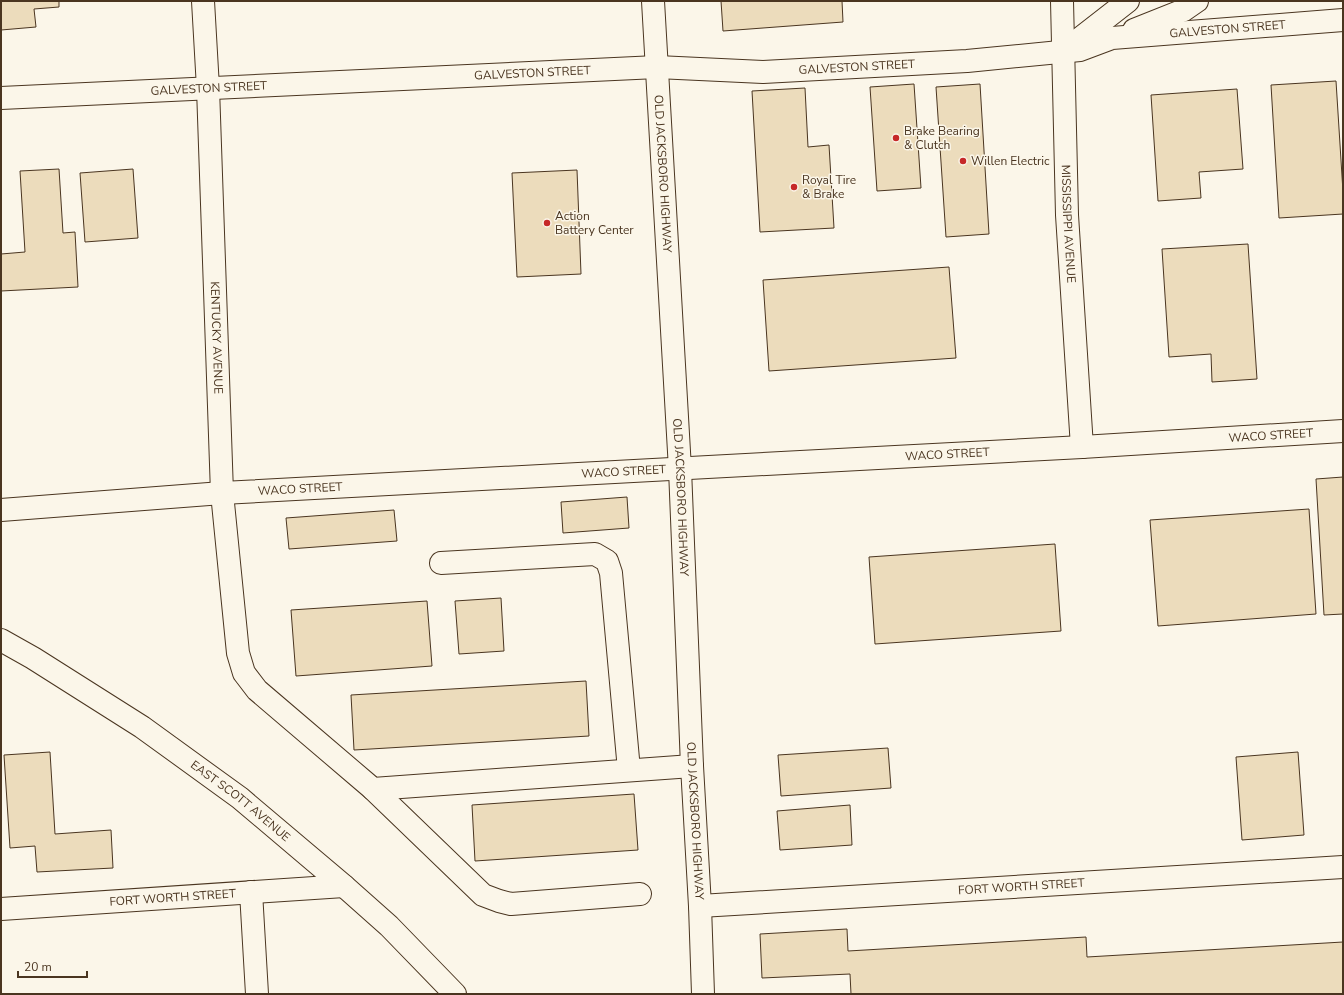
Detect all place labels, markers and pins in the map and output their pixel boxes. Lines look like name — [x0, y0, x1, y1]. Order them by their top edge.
place label: Brake Bearing & Clutch — [904, 123, 980, 153]
marker: Brake Bearing & Clutch — [891, 133, 901, 143]
place label: Willen Electric — [971, 153, 1050, 169]
marker: Willen Electric — [958, 156, 968, 166]
place label: Royal Tire & Brake — [802, 172, 856, 202]
marker: Royal Tire & Brake — [789, 182, 799, 192]
place label: Action Battery Center — [555, 208, 634, 238]
marker: Action Battery Center — [542, 218, 552, 228]

